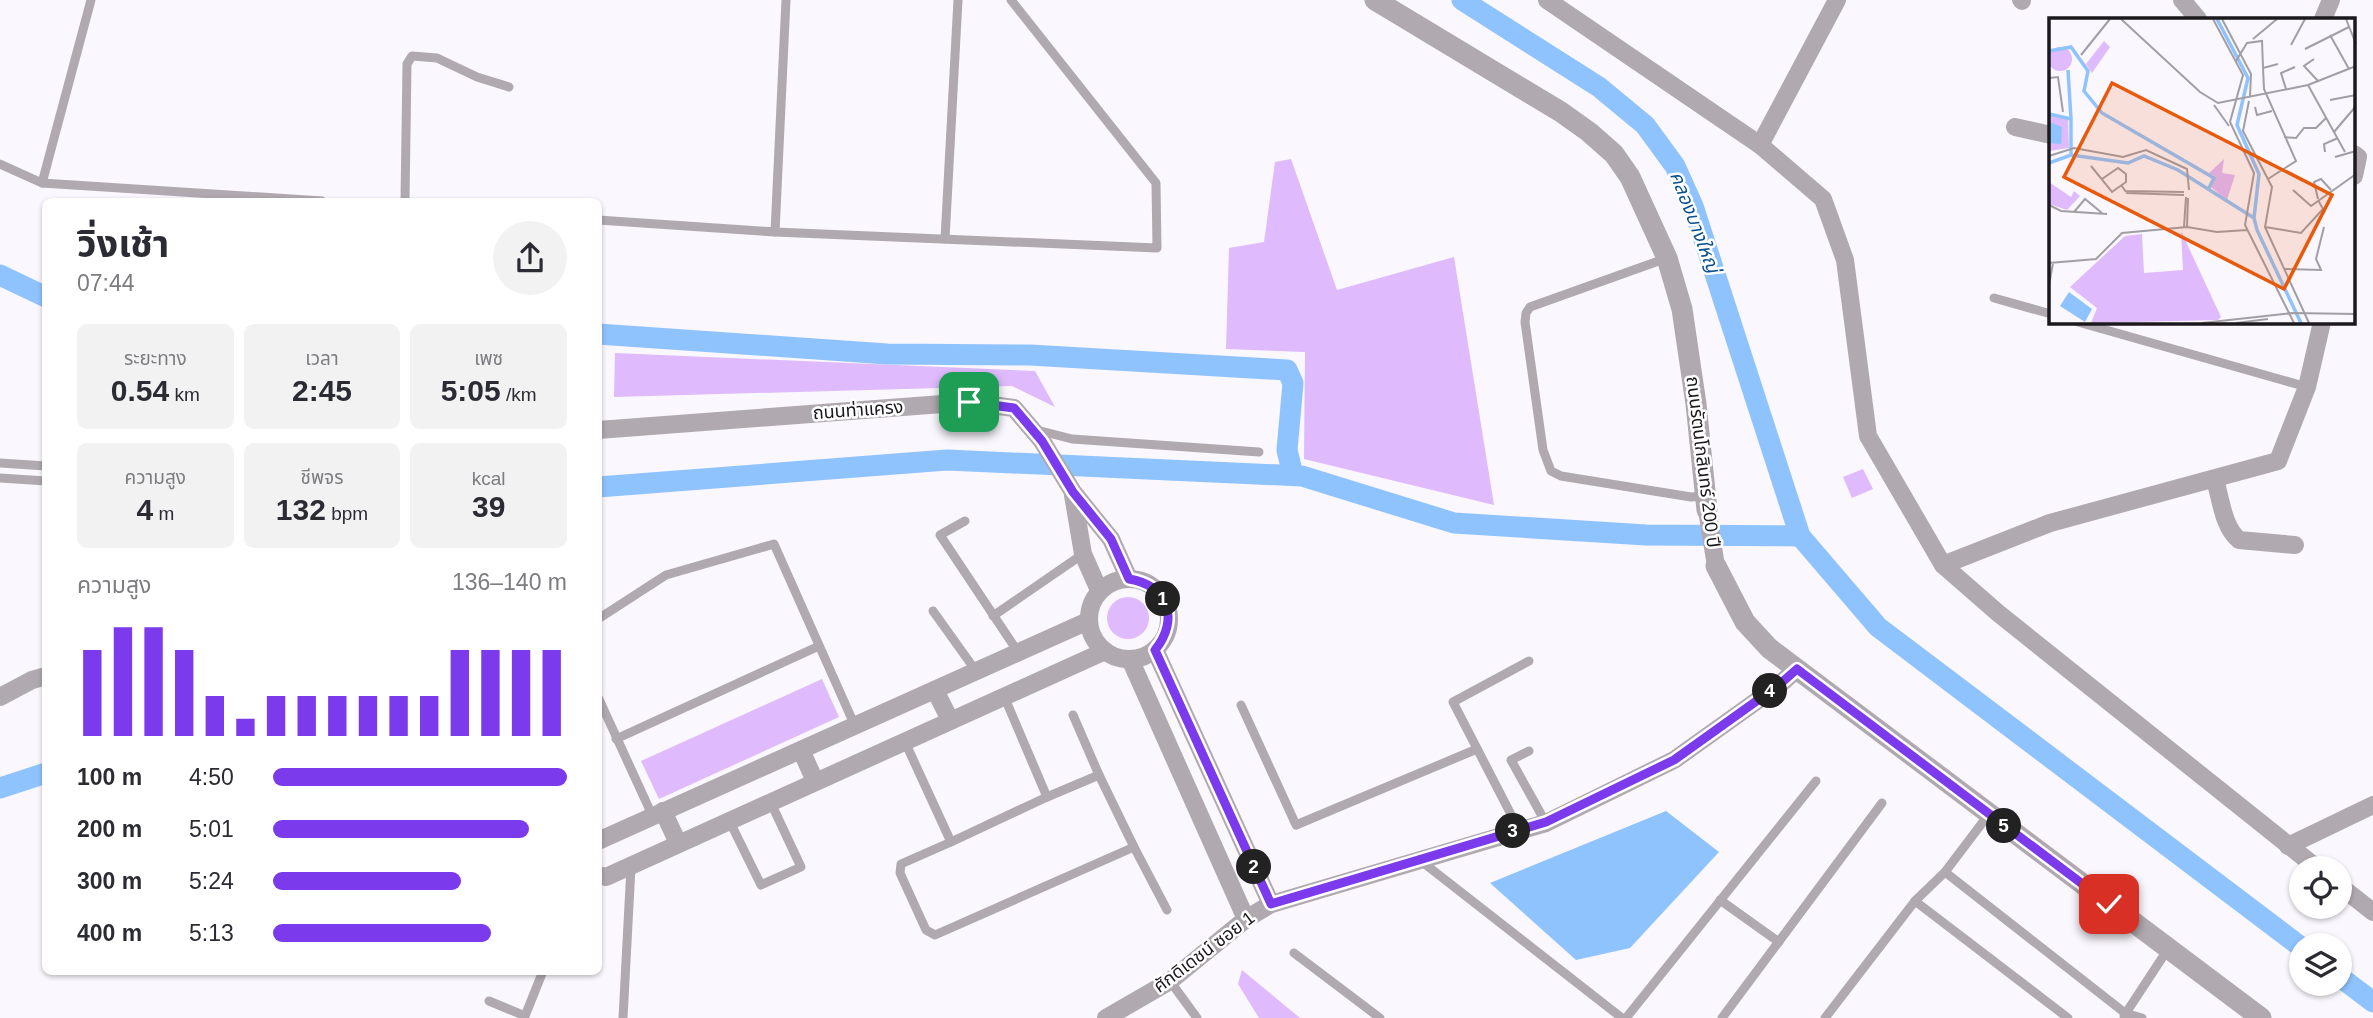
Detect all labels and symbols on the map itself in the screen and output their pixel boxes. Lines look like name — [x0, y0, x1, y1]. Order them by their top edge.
inset map — [2049, 18, 2356, 324]
water label: คลองบางใหญ่ — [1666, 168, 1725, 278]
pin — [939, 372, 999, 432]
street label: ถนนรัตนโกสินทร์ 200 ปี — [1683, 375, 1723, 549]
street label: ถนนท่าแครง — [812, 397, 904, 423]
pin: 1 — [1146, 582, 1180, 616]
pin: 4 — [1752, 674, 1788, 708]
pin: 5 — [1986, 808, 2022, 844]
pin: 3 — [1496, 814, 1530, 848]
pin: 2 — [1236, 850, 1272, 884]
pin — [2079, 874, 2139, 934]
street label: ศักดิเดชน์ ซอย 1 — [1150, 907, 1258, 997]

